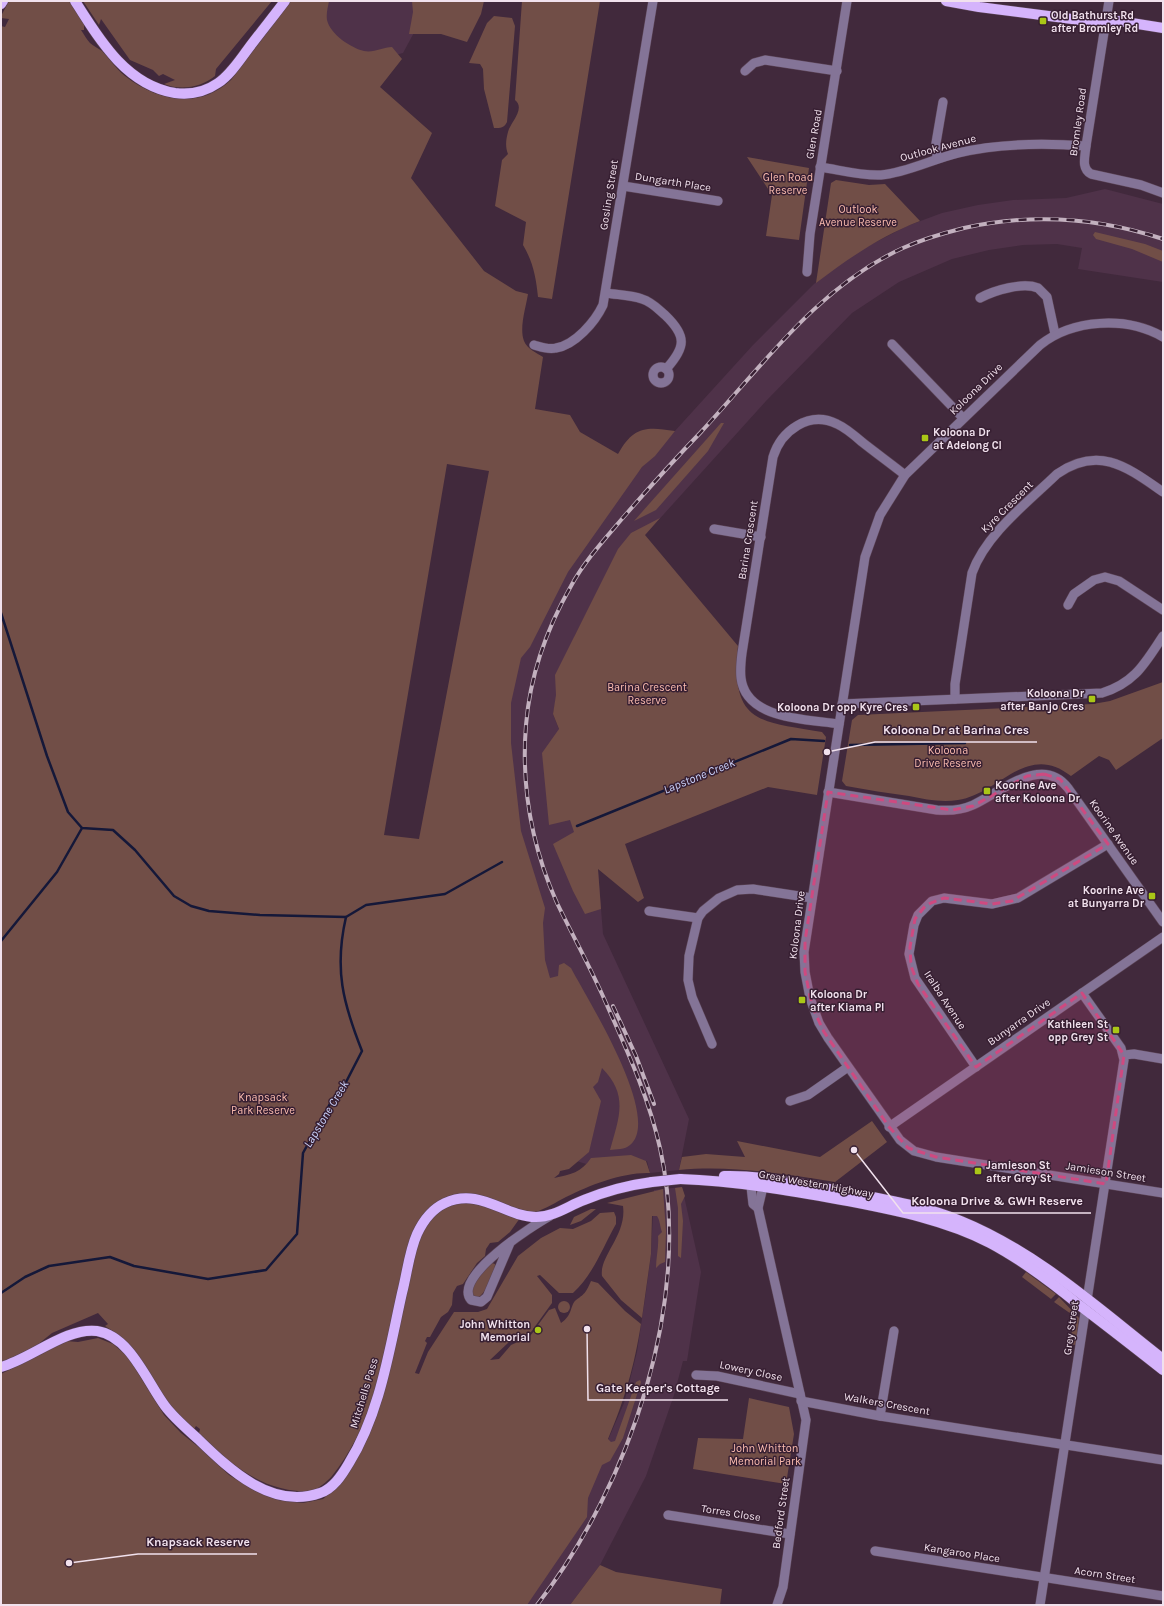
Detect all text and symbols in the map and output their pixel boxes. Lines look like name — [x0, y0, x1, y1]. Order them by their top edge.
place label: Old Bathurst Rd after Bromley Rd — [1051, 9, 1138, 35]
marker: Old Bathurst Rd after Bromley Rd — [1038, 16, 1048, 26]
street label: Bromley Road — [1067, 87, 1089, 157]
street label: Glen Road — [803, 108, 825, 160]
street label: Outlook Avenue — [899, 132, 978, 164]
street label: Gosling Street — [597, 159, 621, 231]
street label: Dungarth Place — [634, 170, 712, 194]
park label: Glen Road Reserve — [763, 171, 813, 197]
park label: Outlook Avenue Reserve — [819, 203, 897, 229]
street label: Koloona Drive — [947, 360, 1006, 418]
place label: Koloona Dr at Adelong Cl — [933, 426, 1002, 452]
marker: Koloona Dr at Adelong Cl — [920, 433, 930, 443]
street label: Kyre Crescent — [978, 478, 1036, 536]
street label: Barina Crescent — [735, 500, 761, 580]
park label: Barina Crescent Reserve — [607, 681, 687, 707]
place label: Koloona Dr after Banjo Cres — [1000, 687, 1085, 713]
marker: Koloona Dr after Banjo Cres — [1087, 694, 1097, 704]
place label: Koloona Dr opp Kyre Cres — [777, 701, 908, 714]
marker: Koloona Dr opp Kyre Cres — [911, 702, 921, 712]
callout: Koloona Dr at Barina Cres — [875, 718, 1037, 742]
text: Koloona Dr at Barina Cres — [883, 723, 1029, 737]
park label: Koloona Drive Reserve — [914, 744, 982, 770]
water label: Lapstone Creek — [661, 755, 738, 797]
place label: Koorine Ave after Koloona Dr — [995, 779, 1081, 805]
marker: Koorine Ave after Koloona Dr — [982, 786, 992, 796]
street label: Koorine Avenue — [1087, 797, 1142, 868]
place label: Koorine Ave at Bunyarra Dr — [1068, 884, 1145, 910]
street label: Koloona Drive — [786, 890, 808, 960]
marker: Koorine Ave at Bunyarra Dr — [1147, 891, 1157, 901]
street label: Iralba Avenue — [921, 968, 969, 1032]
place label: Koloona Dr after Kiama Pl — [810, 988, 884, 1014]
marker: Koloona Dr after Kiama Pl — [797, 995, 807, 1005]
street label: Bunyarra Drive — [985, 995, 1053, 1048]
place label: Kathleen St opp Grey St — [1047, 1018, 1109, 1044]
marker: Kathleen St opp Grey St — [1111, 1025, 1121, 1035]
water label: Lapstone Creek — [300, 1077, 352, 1150]
park label: Knapsack Park Reserve — [231, 1091, 295, 1117]
place label: Jamieson St after Grey St — [986, 1159, 1052, 1185]
street label: Jamieson Street — [1065, 1159, 1147, 1185]
marker: Jamieson St after Grey St — [973, 1166, 983, 1176]
street label: Great Western Highway — [758, 1168, 874, 1200]
callout: Koloona Drive & GWH Reserve — [903, 1189, 1091, 1213]
text: Koloona Drive & GWH Reserve — [911, 1194, 1083, 1208]
street label: Grey Street — [1061, 1300, 1081, 1356]
place label: John Whitton Memorial — [460, 1318, 530, 1344]
marker: John Whitton Memorial — [533, 1325, 543, 1335]
street label: Mitchells Pass — [347, 1356, 381, 1430]
street label: Lowery Close — [718, 1358, 784, 1384]
callout: Gate Keeper's Cottage — [588, 1376, 728, 1400]
text: Gate Keeper's Cottage — [596, 1381, 720, 1395]
street label: Walkers Crescent — [843, 1390, 931, 1418]
park label: John Whitton Memorial Park — [729, 1442, 801, 1468]
street label: Bedford Street — [770, 1476, 792, 1550]
street label: Torres Close — [700, 1502, 762, 1524]
callout: Knapsack Reserve — [138, 1530, 257, 1554]
text: Knapsack Reserve — [146, 1535, 250, 1549]
street label: Kangaroo Place — [923, 1541, 1001, 1565]
street label: Acorn Street — [1074, 1564, 1136, 1586]

